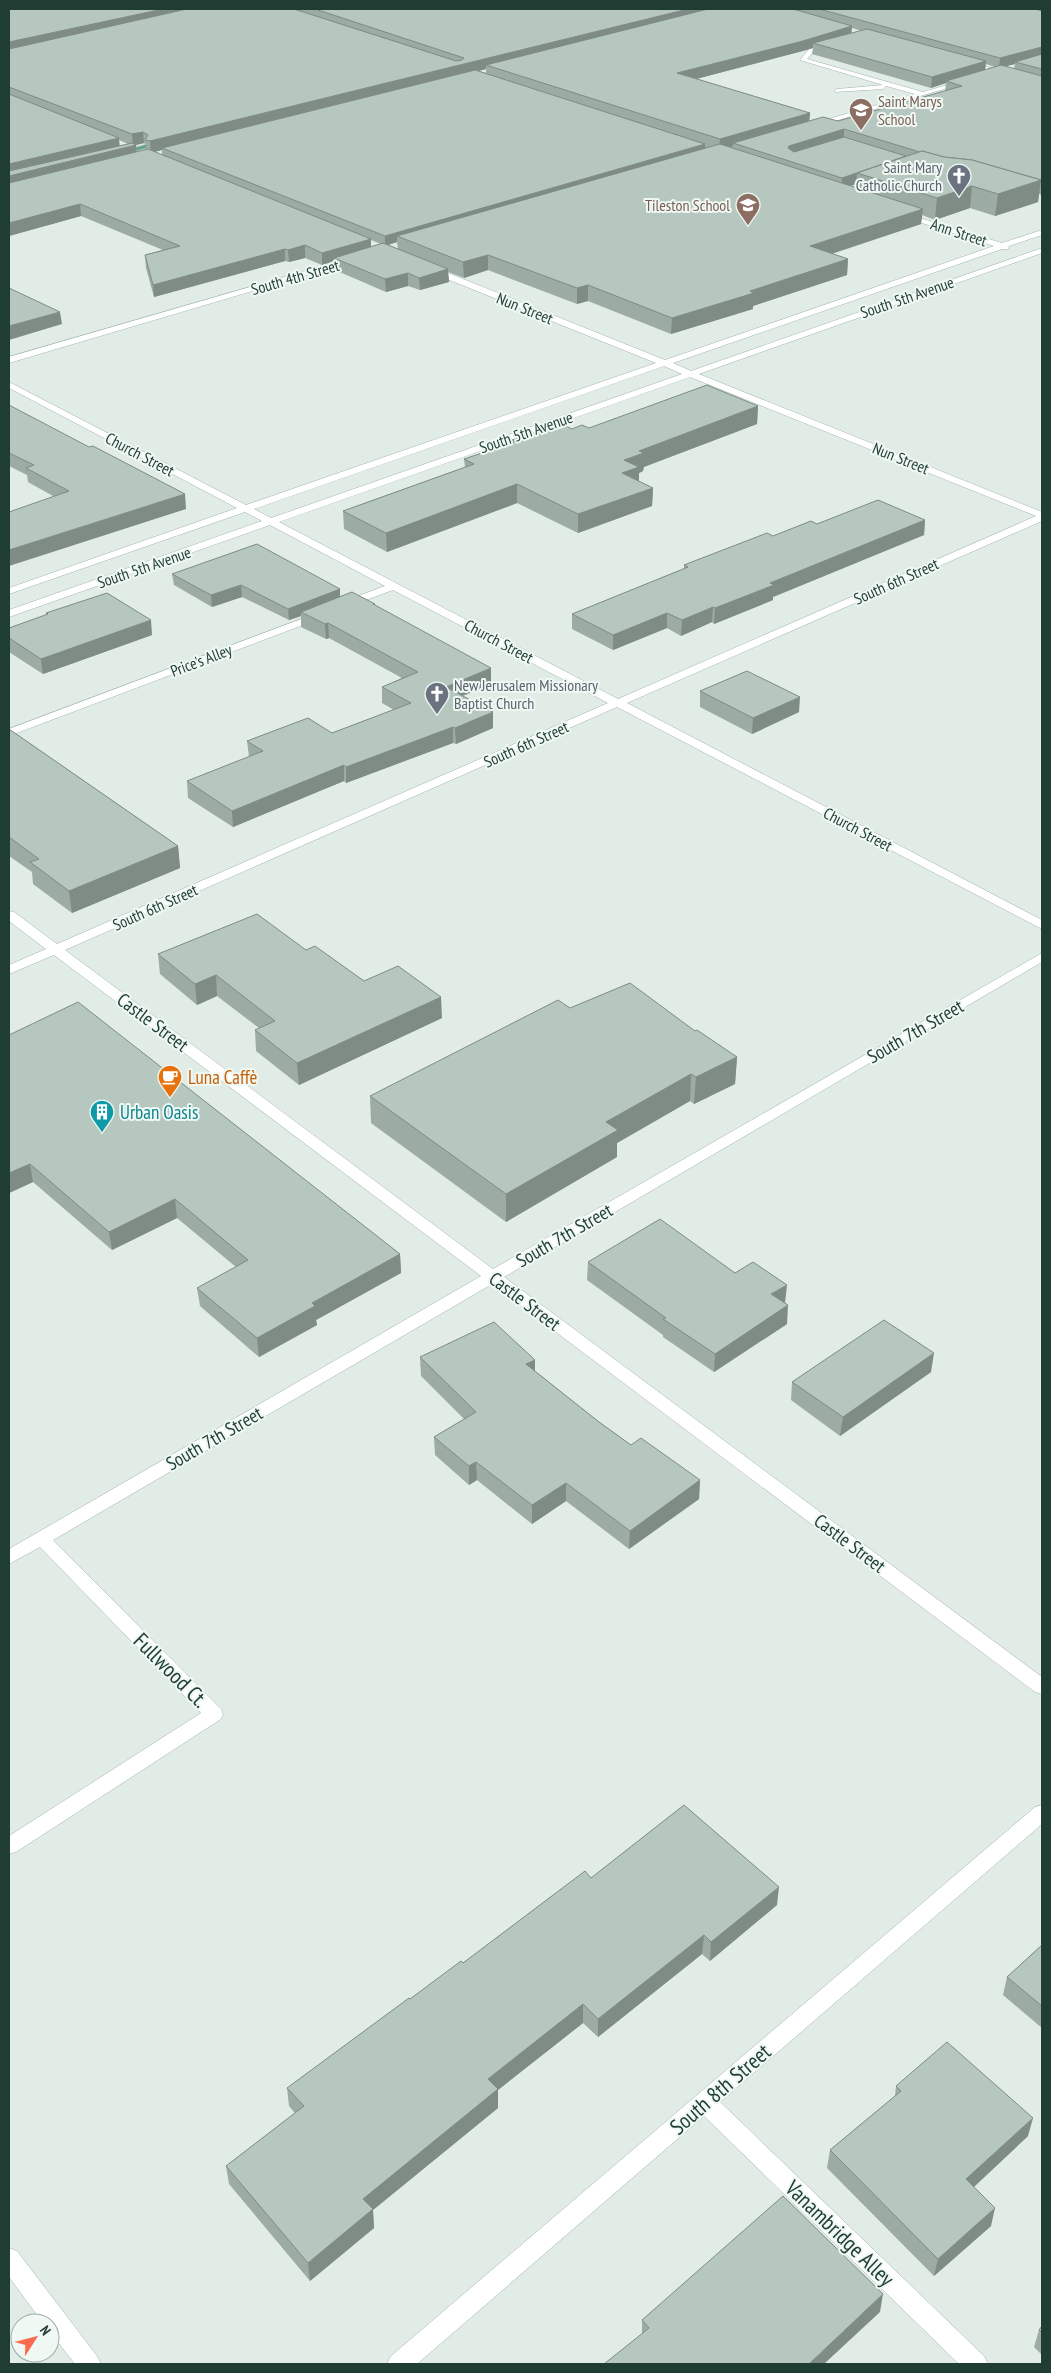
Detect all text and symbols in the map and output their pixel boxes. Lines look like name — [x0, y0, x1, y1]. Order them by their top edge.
place label: Saint Marys School — [878, 91, 942, 129]
school or university icon: Saint Marys School — [848, 97, 874, 131]
place label: Saint Mary Catholic Church — [856, 157, 942, 195]
church icon: Saint Mary Catholic Church — [946, 163, 972, 197]
school or university icon: Tileston School — [735, 192, 761, 226]
place label: Tileston School — [645, 195, 730, 215]
street label: Ann Street — [928, 214, 990, 251]
street label: South 4th Street — [249, 255, 342, 299]
street label: South 5th Avenue — [858, 272, 956, 322]
street label: Nun Street — [494, 288, 557, 329]
street label: South 5th Avenue — [477, 407, 575, 457]
street label: Church Street — [102, 428, 178, 481]
street label: Nun Street — [870, 438, 933, 479]
street label: South 5th Avenue — [95, 542, 193, 592]
street label: South 6th Street — [851, 553, 942, 609]
street label: Church Street — [461, 615, 537, 668]
street label: Price's Alley — [167, 639, 235, 681]
place label: New Jerusalem Missionary Baptist Church — [454, 675, 598, 713]
church icon: New Jerusalem Missionary Baptist Church — [424, 681, 450, 715]
street label: South 6th Street — [481, 716, 572, 772]
street label: Church Street — [820, 803, 896, 856]
street label: South 6th Street — [110, 879, 201, 935]
street label: Castle Street — [112, 987, 194, 1057]
street label: South 7th Street — [862, 993, 968, 1068]
cafe icon: Luna Caffè — [157, 1064, 183, 1098]
place label: Luna Caffè — [188, 1065, 258, 1089]
building icon: Urban Oasis — [89, 1099, 115, 1133]
place label: Urban Oasis — [120, 1100, 198, 1124]
street label: South 7th Street — [511, 1197, 617, 1272]
street label: Castle Street — [484, 1266, 566, 1336]
street label: South 7th Street — [161, 1400, 267, 1475]
street label: Castle Street — [809, 1508, 891, 1578]
street label: Fullwood Ct. — [128, 1627, 214, 1713]
street label: South 8th Street — [664, 2038, 776, 2140]
street label: Vanambridge Alley — [779, 2173, 901, 2293]
north arrow — [10, 2313, 60, 2363]
text: N — [36, 2322, 55, 2339]

